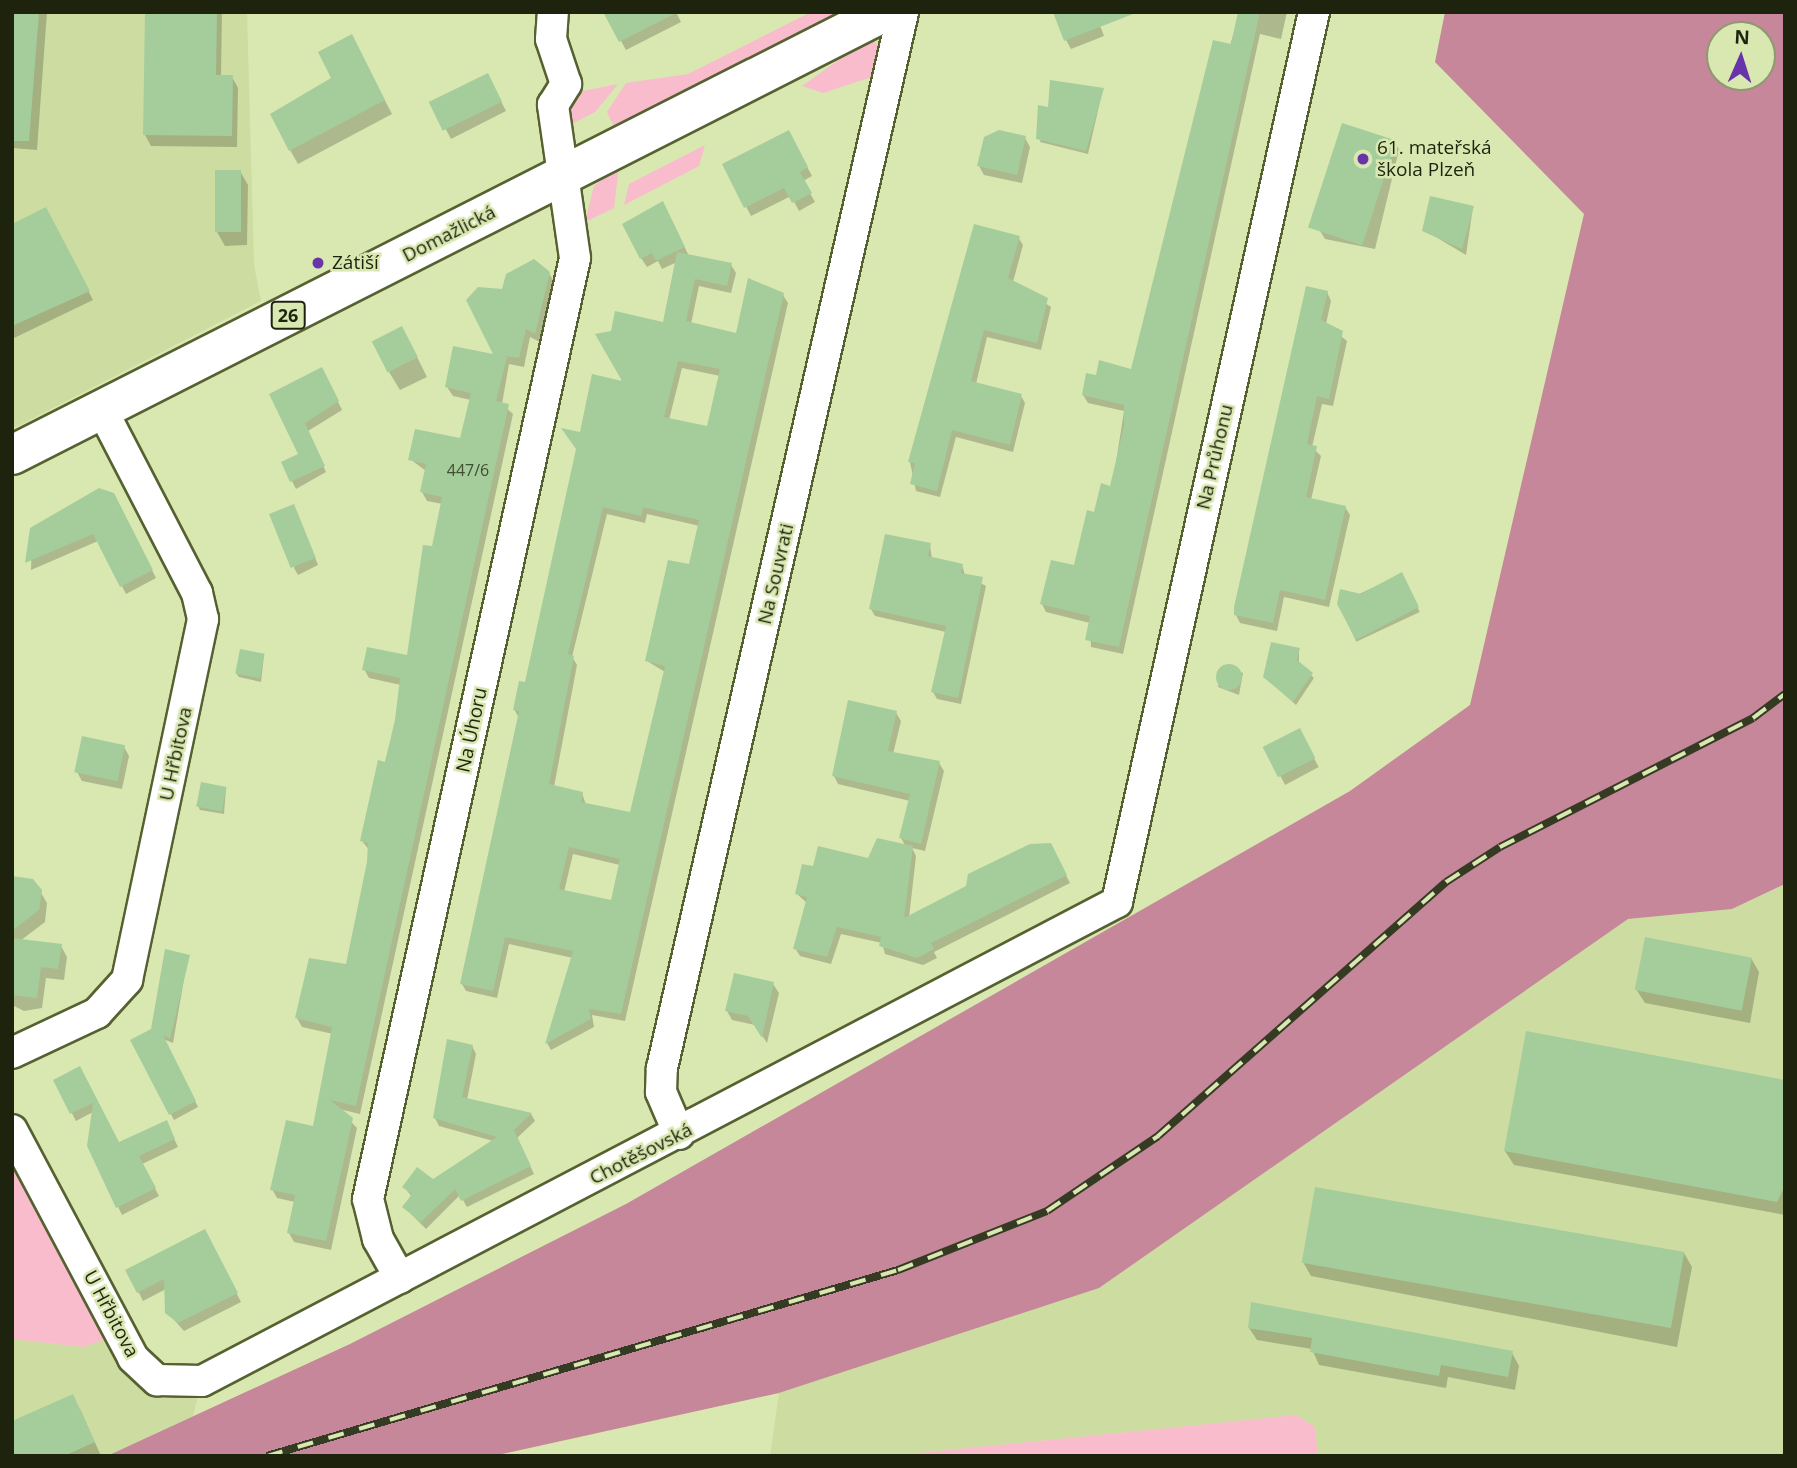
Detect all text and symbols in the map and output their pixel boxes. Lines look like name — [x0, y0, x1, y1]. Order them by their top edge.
north arrow — [1706, 21, 1776, 91]
text: N — [1734, 24, 1750, 50]
place label: 61. mateřská škola Plzeň — [1377, 137, 1492, 181]
marker: 61. mateřská škola Plzeň — [1355, 151, 1371, 167]
street label: Domažlická — [399, 201, 499, 267]
place label: Zátiší — [332, 252, 379, 274]
marker: Zátiší — [310, 255, 326, 271]
road number: 26 — [270, 300, 306, 330]
street label: Na Průhonu — [1192, 402, 1238, 512]
house number: 447/6 — [447, 460, 489, 480]
street label: Na Souvrati — [753, 521, 799, 627]
street label: Na Úhoru — [452, 685, 492, 775]
street label: U Hřbitova — [155, 705, 197, 803]
street label: Chotěšovská — [586, 1118, 696, 1190]
street label: U Hřbitova — [79, 1267, 143, 1361]

